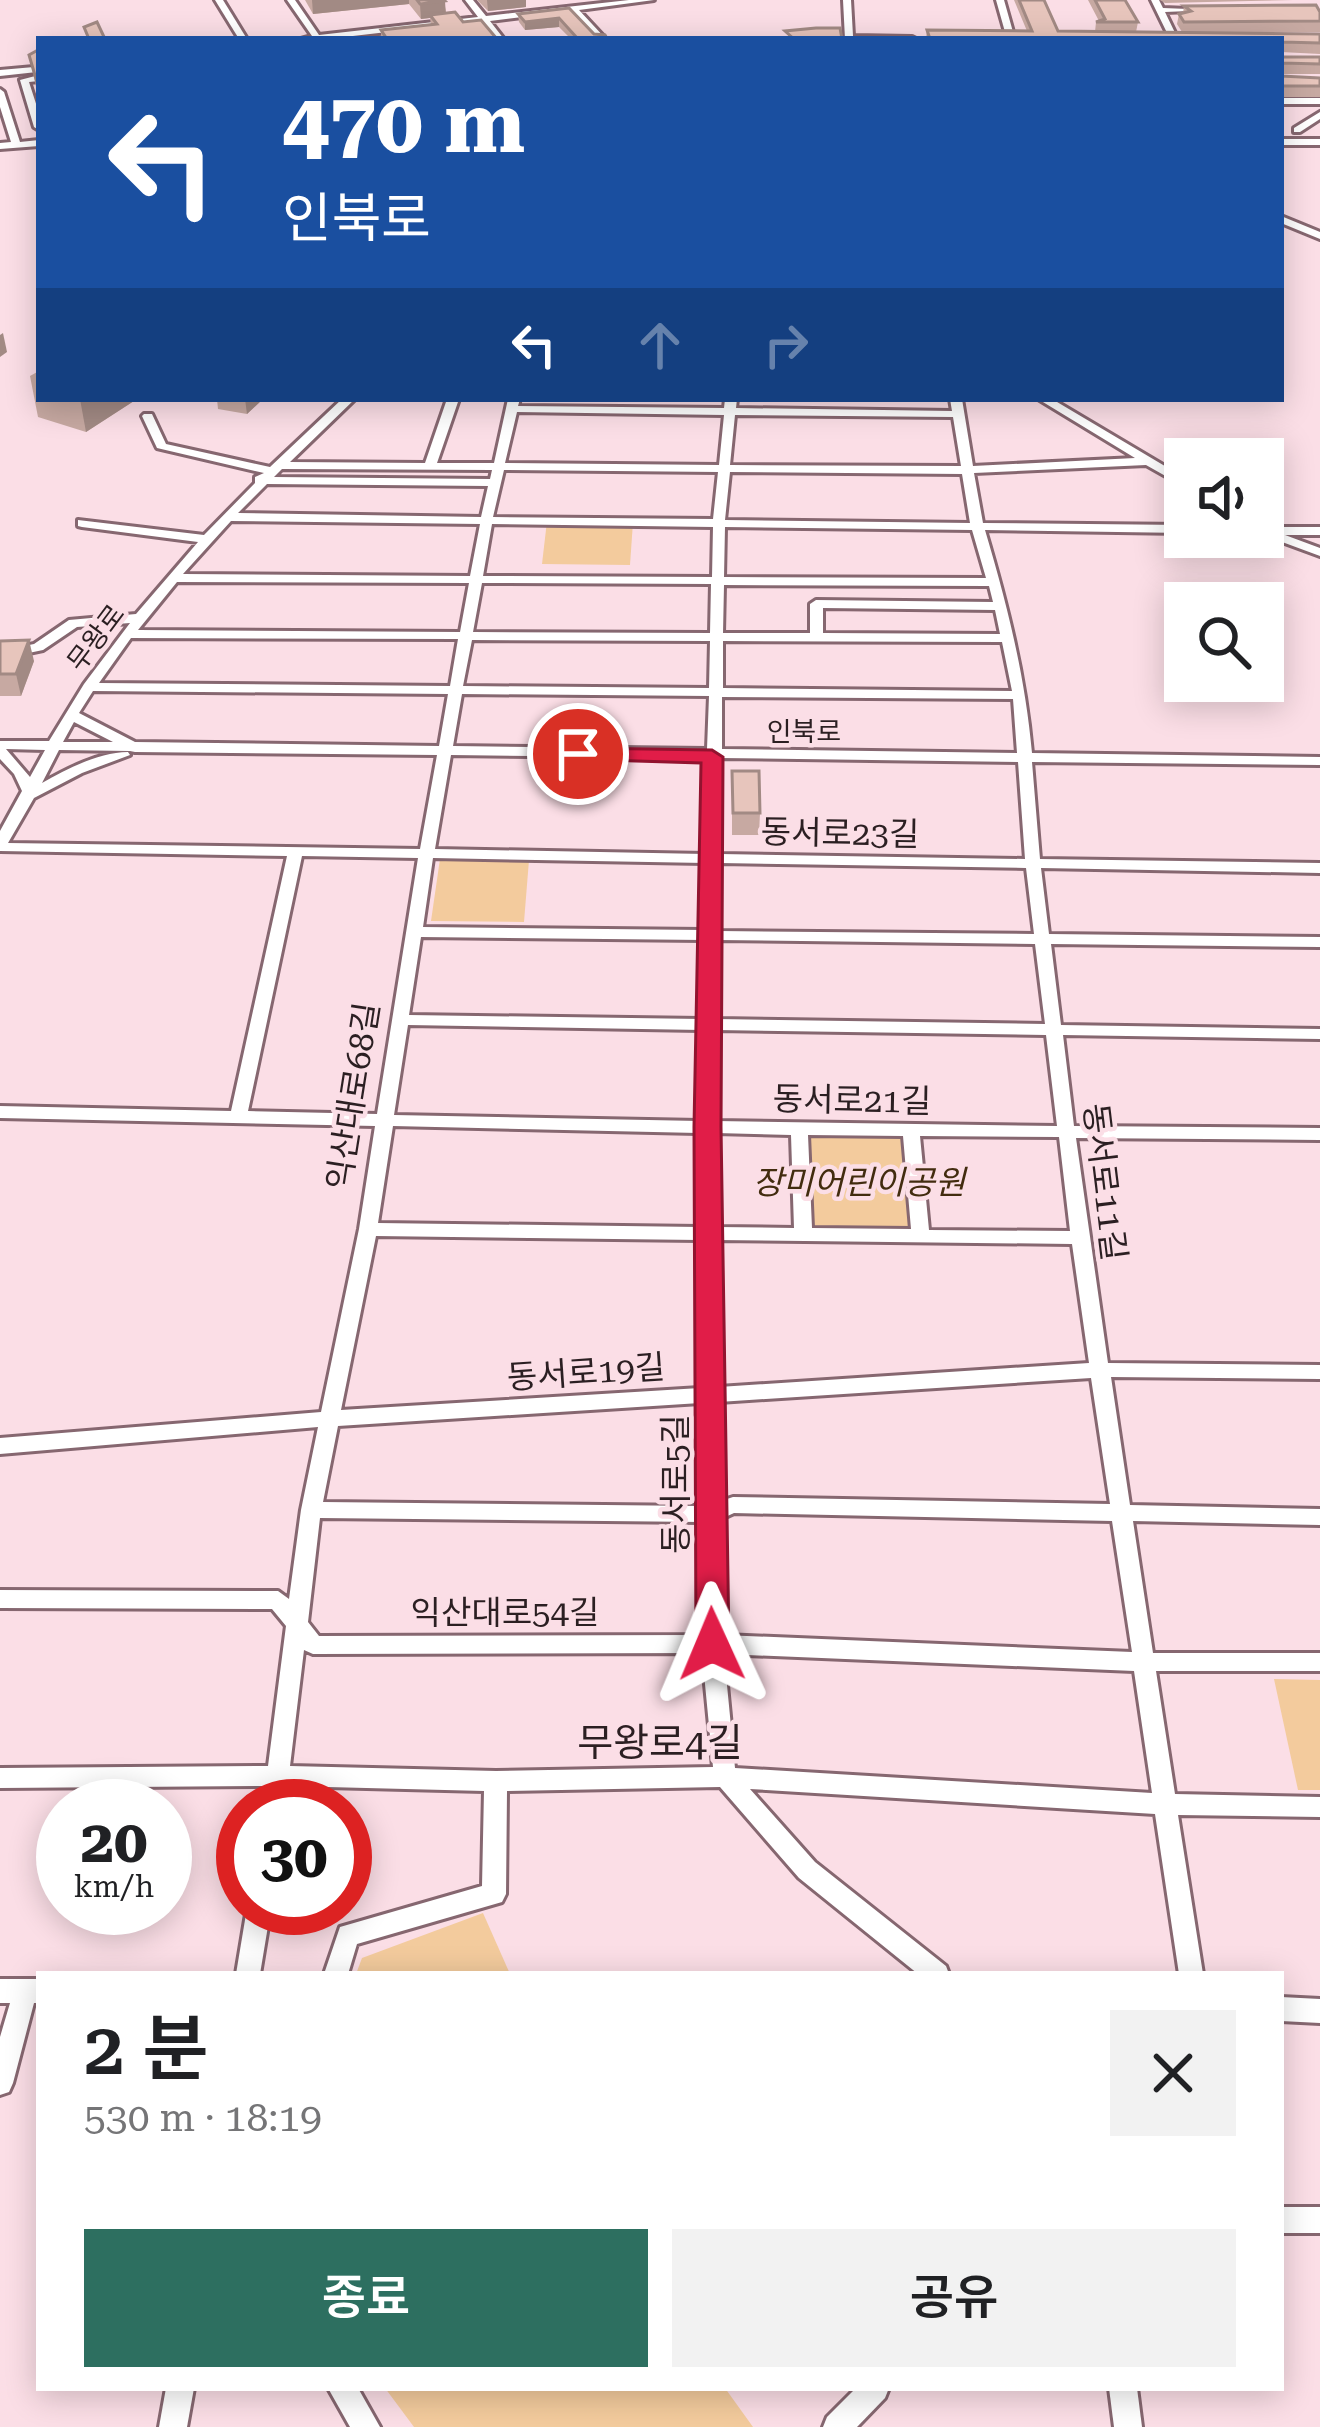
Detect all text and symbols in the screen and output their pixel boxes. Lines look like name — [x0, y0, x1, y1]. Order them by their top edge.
text: 470 m — [282, 74, 525, 172]
icon: left — [84, 84, 240, 240]
text: 인북로 — [282, 187, 431, 250]
icon: left — [501, 312, 567, 378]
icon: ahead — [627, 312, 693, 378]
icon: right — [753, 312, 819, 378]
map controls — [1164, 438, 1284, 702]
button: sound — [1164, 438, 1284, 558]
button: search — [1164, 582, 1284, 702]
street label: 무왕로 — [61, 599, 131, 677]
pin — [527, 703, 629, 805]
street label: 인북로 — [767, 716, 841, 748]
icon: arrive — [545, 721, 611, 787]
street label: 동서로23길 — [760, 812, 920, 854]
street label: 익산대로68길 — [319, 1000, 387, 1192]
street label: 동서로21길 — [772, 1079, 932, 1121]
street label: 동서로11길 — [1076, 1101, 1134, 1263]
park label: 장미어린이공원 — [753, 1163, 968, 1202]
street label: 동서로19길 — [506, 1347, 666, 1397]
street label: 동서로5길 — [656, 1414, 695, 1554]
position arrow — [649, 1581, 775, 1707]
street label: 익산대로54길 — [411, 1593, 599, 1632]
street label: 무왕로4길 — [577, 1720, 743, 1766]
speed limit sign: 30 — [216, 1779, 372, 1935]
text: 20 — [80, 1806, 148, 1877]
text: km/h — [74, 1869, 154, 1904]
text: 2 분 — [84, 2007, 209, 2092]
button: close — [1110, 2010, 1236, 2136]
text: 530 m · 18:19 — [84, 2095, 322, 2141]
button: 종료 — [84, 2229, 648, 2367]
button: 공유 — [672, 2229, 1236, 2367]

